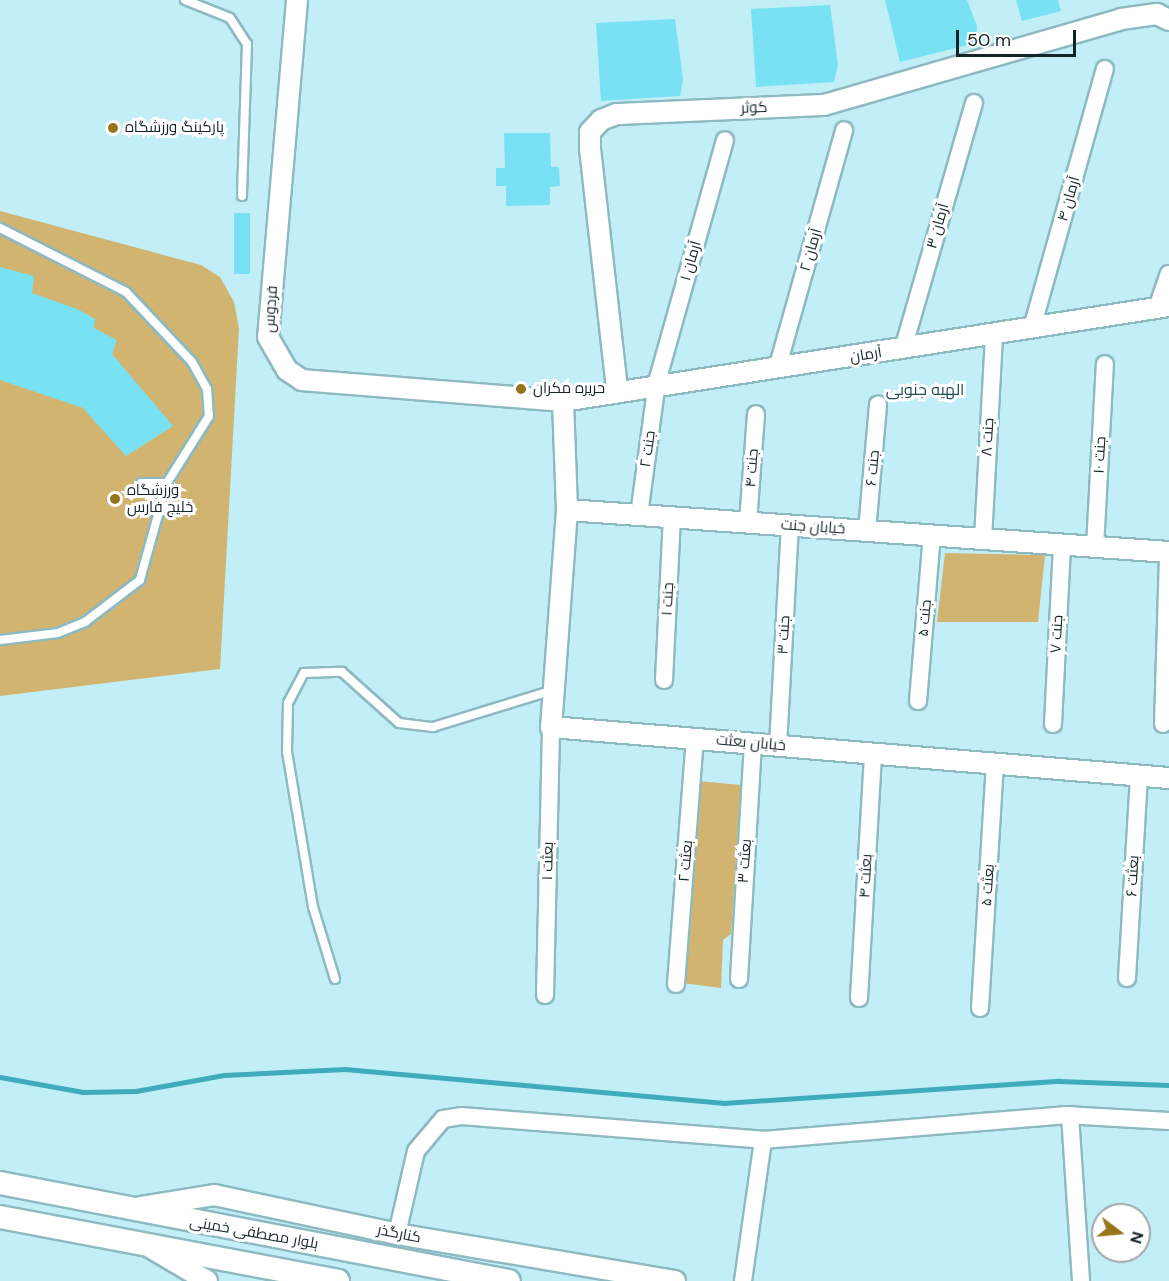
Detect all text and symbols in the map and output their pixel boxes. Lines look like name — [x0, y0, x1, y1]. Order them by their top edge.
scale bar — [959, 18, 1079, 56]
text: 50 m — [967, 28, 1011, 52]
street label: کوثر — [740, 99, 768, 117]
place label: پارکینگ ورزشگاه — [125, 119, 224, 137]
marker: پارکینگ ورزشگاه — [106, 121, 120, 135]
street label: آرمان ۴ — [1054, 174, 1084, 224]
street label: آرمان ۳ — [923, 201, 953, 251]
street label: آرمان ۲ — [796, 226, 826, 274]
street label: آرمان ۱ — [677, 239, 705, 283]
street label: فردوس — [260, 285, 282, 333]
street label: آرمان — [849, 344, 883, 366]
place label: حریره مکران — [533, 380, 605, 398]
district label: الهیه جنوبی — [886, 380, 964, 400]
marker: حریره مکران — [514, 382, 528, 396]
street label: جنت ۸ — [978, 417, 998, 457]
street label: جنت ۲ — [637, 429, 659, 469]
street label: جنت ۱۰ — [1090, 436, 1110, 474]
street label: جنت ۴ — [742, 448, 762, 488]
street label: جنت ۶ — [862, 449, 884, 487]
place label: ورزشگاه خلیج فارس — [127, 481, 193, 516]
marker: ورزشگاه خلیج فارس — [108, 492, 122, 506]
street label: خیابان جنت — [780, 516, 846, 538]
street label: جنت ۱ — [658, 582, 678, 616]
street label: جنت ۵ — [914, 599, 936, 637]
street label: جنت ۷ — [1047, 614, 1067, 654]
street label: جنت ۳ — [774, 615, 794, 655]
street label: خیابان بعثت — [715, 731, 787, 755]
street label: بعثت ۳ — [734, 838, 756, 884]
street label: بعثت ۲ — [675, 839, 697, 883]
street label: بعثت ۱ — [539, 841, 557, 881]
street label: بعثت ۴ — [856, 853, 876, 899]
street label: بعثت ۶ — [1123, 855, 1143, 897]
street label: بعثت ۵ — [978, 863, 998, 907]
north arrow — [1091, 1203, 1151, 1263]
street label: بلوار مصطفی خمینی — [188, 1213, 320, 1253]
street label: کنارگذر — [376, 1221, 422, 1247]
text: N — [1125, 1229, 1149, 1246]

